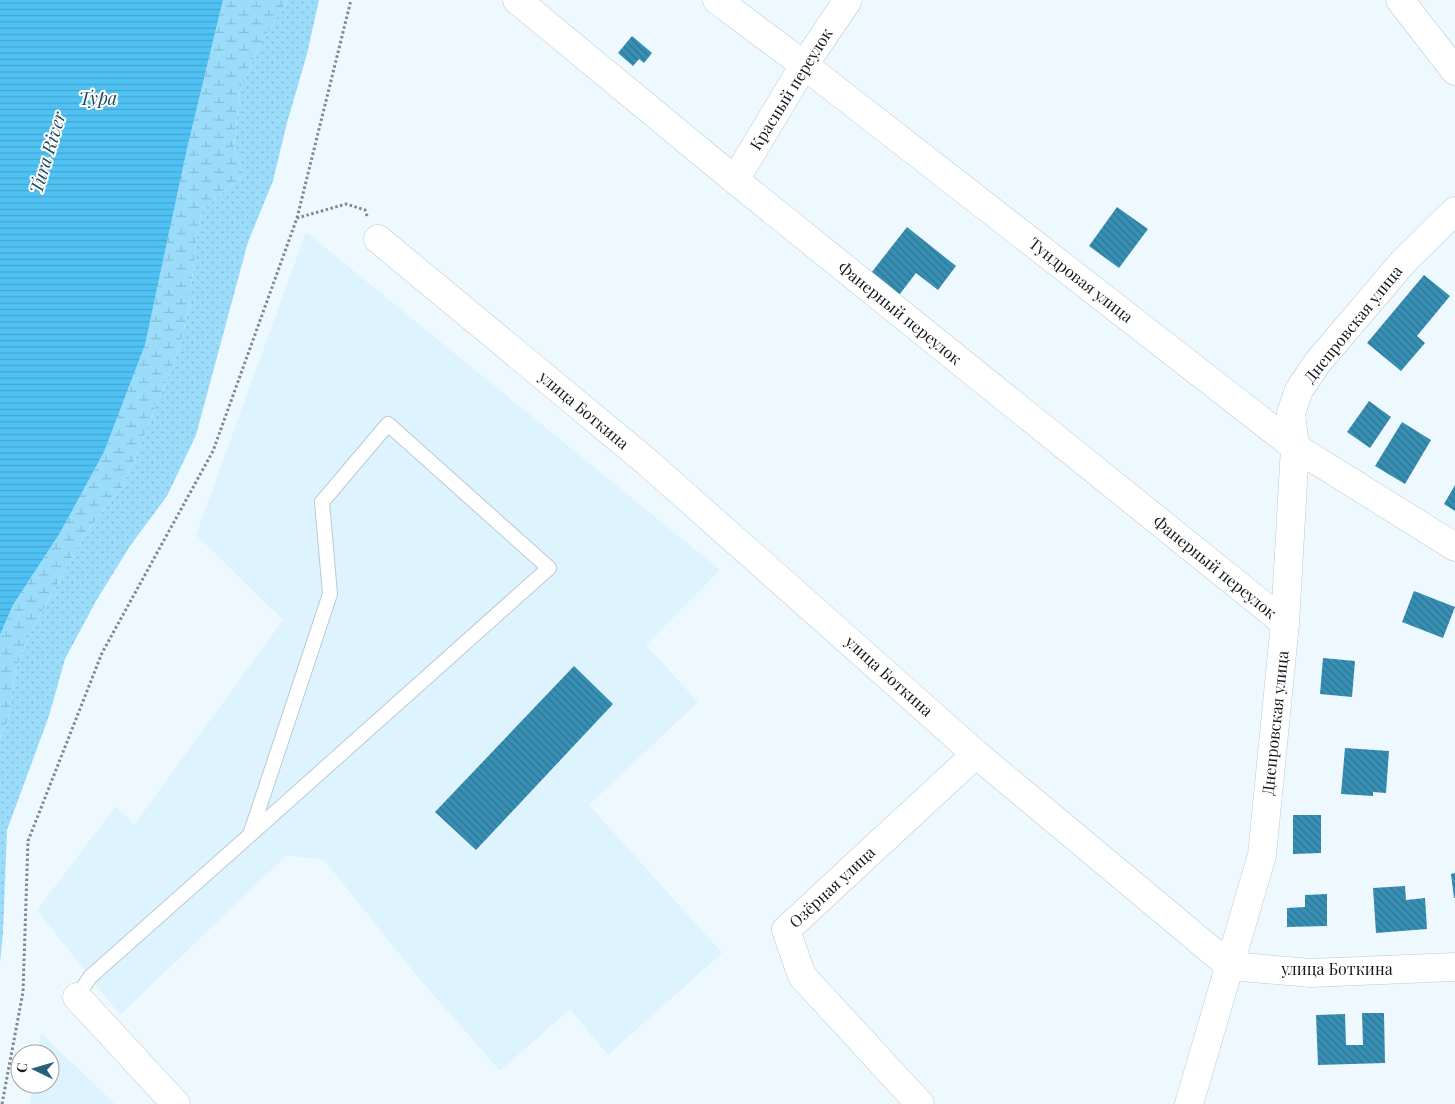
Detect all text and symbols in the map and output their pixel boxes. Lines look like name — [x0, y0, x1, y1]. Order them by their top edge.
street label: Красный переулок — [745, 24, 837, 154]
water label: Тура — [79, 86, 117, 110]
water label: Tura River — [23, 108, 71, 197]
street label: Тундровая улица — [1025, 232, 1138, 327]
street label: Фанерный переулок — [834, 256, 966, 369]
street label: Днепровская улица — [1299, 261, 1406, 387]
street label: улица Боткина — [534, 365, 634, 453]
street label: Фанерный переулок — [1149, 510, 1281, 623]
street label: улица Боткина — [840, 630, 938, 721]
street label: Днепровская улица — [1256, 650, 1293, 796]
street label: Озёрная улица — [784, 841, 879, 932]
street label: улица Боткина — [1280, 958, 1393, 979]
north arrow — [10, 1044, 60, 1094]
text: С — [12, 1062, 31, 1074]

